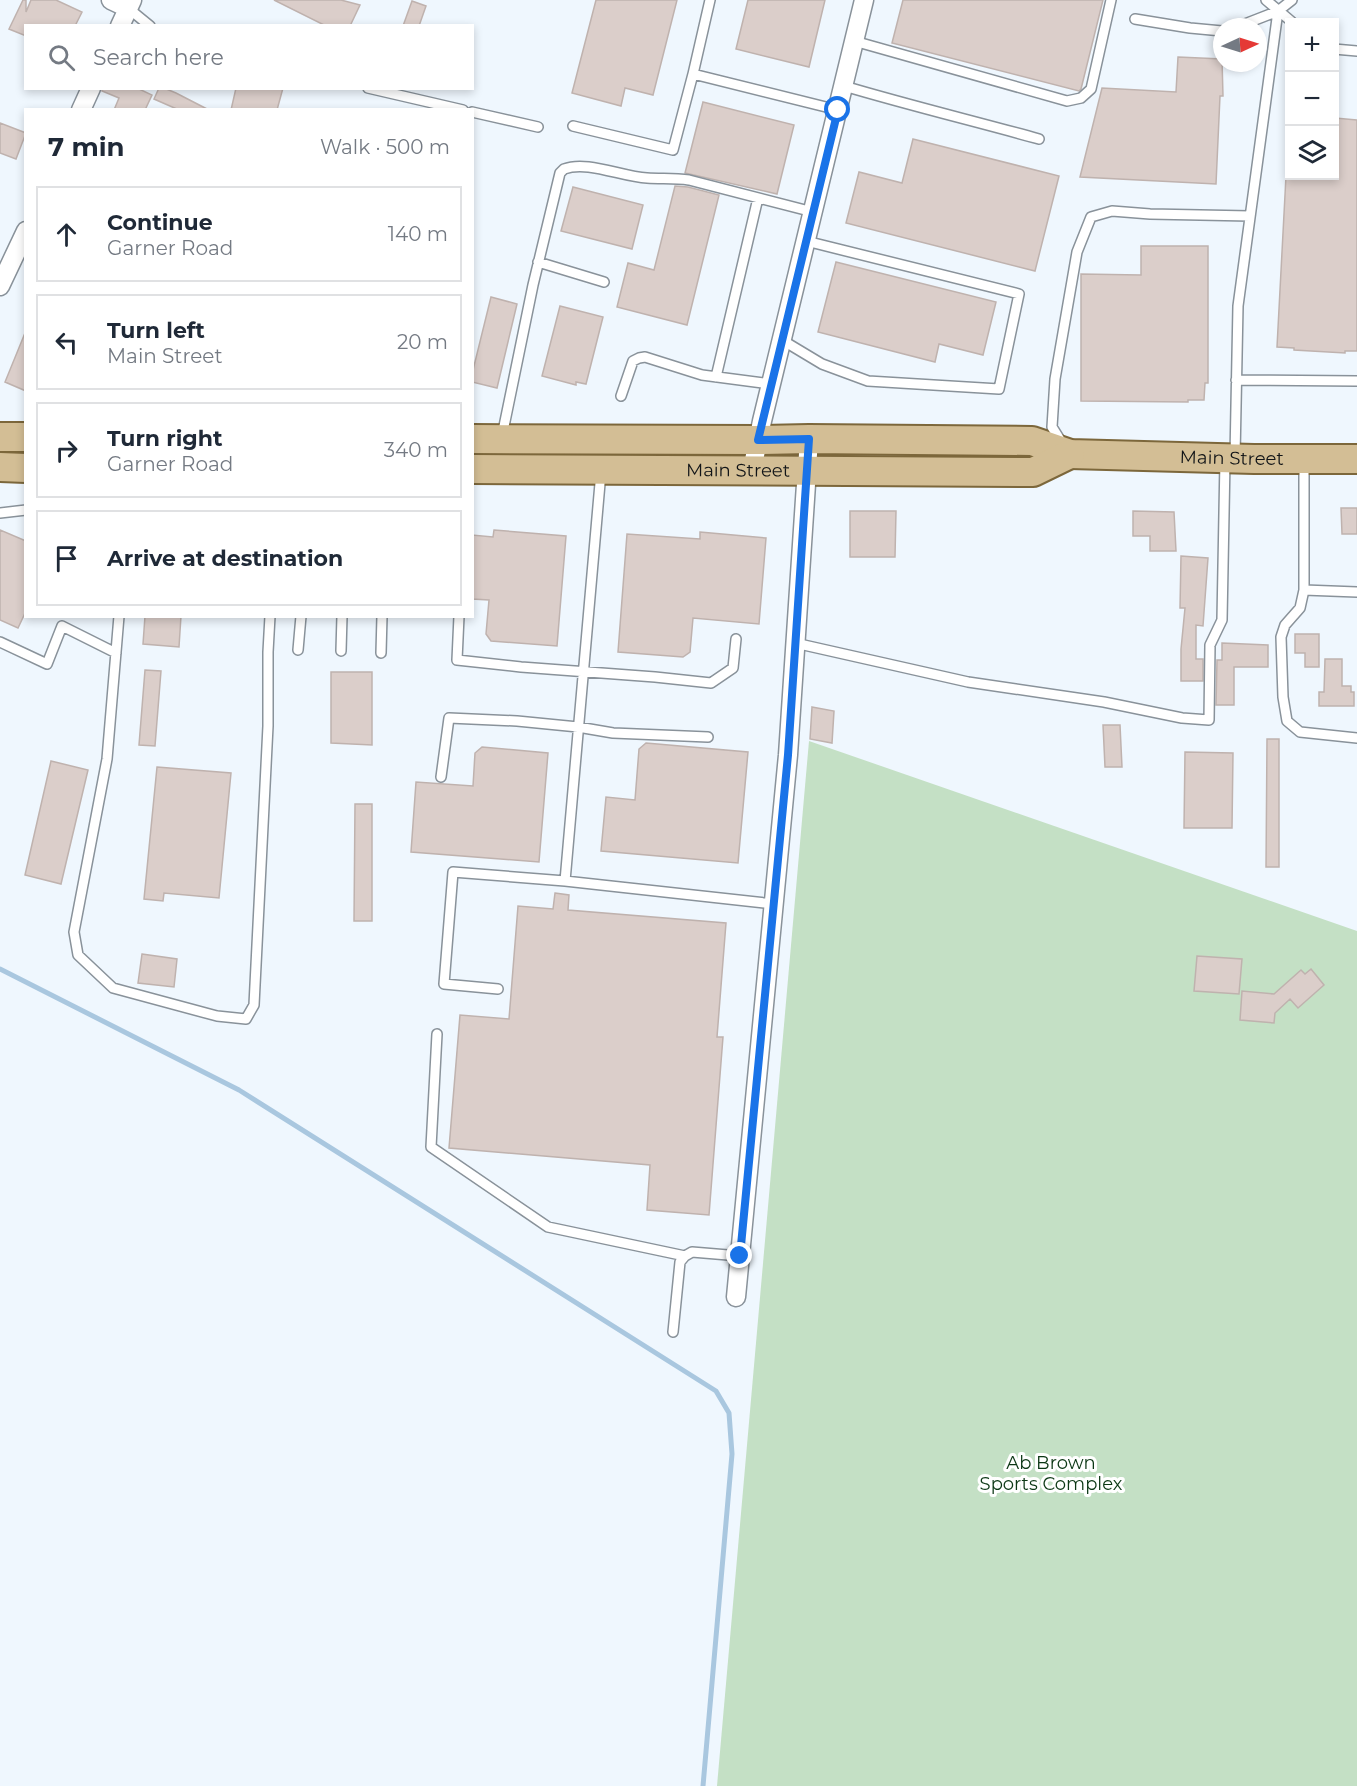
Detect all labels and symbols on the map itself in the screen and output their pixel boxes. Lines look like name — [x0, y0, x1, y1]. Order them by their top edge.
north arrow — [1213, 18, 1267, 72]
route start — [824, 96, 850, 122]
street label: Main Street — [1179, 446, 1284, 470]
street label: Main Street — [686, 459, 790, 482]
route end — [726, 1242, 752, 1268]
park label: Ab Brown Sports Complex — [980, 1452, 1123, 1495]

